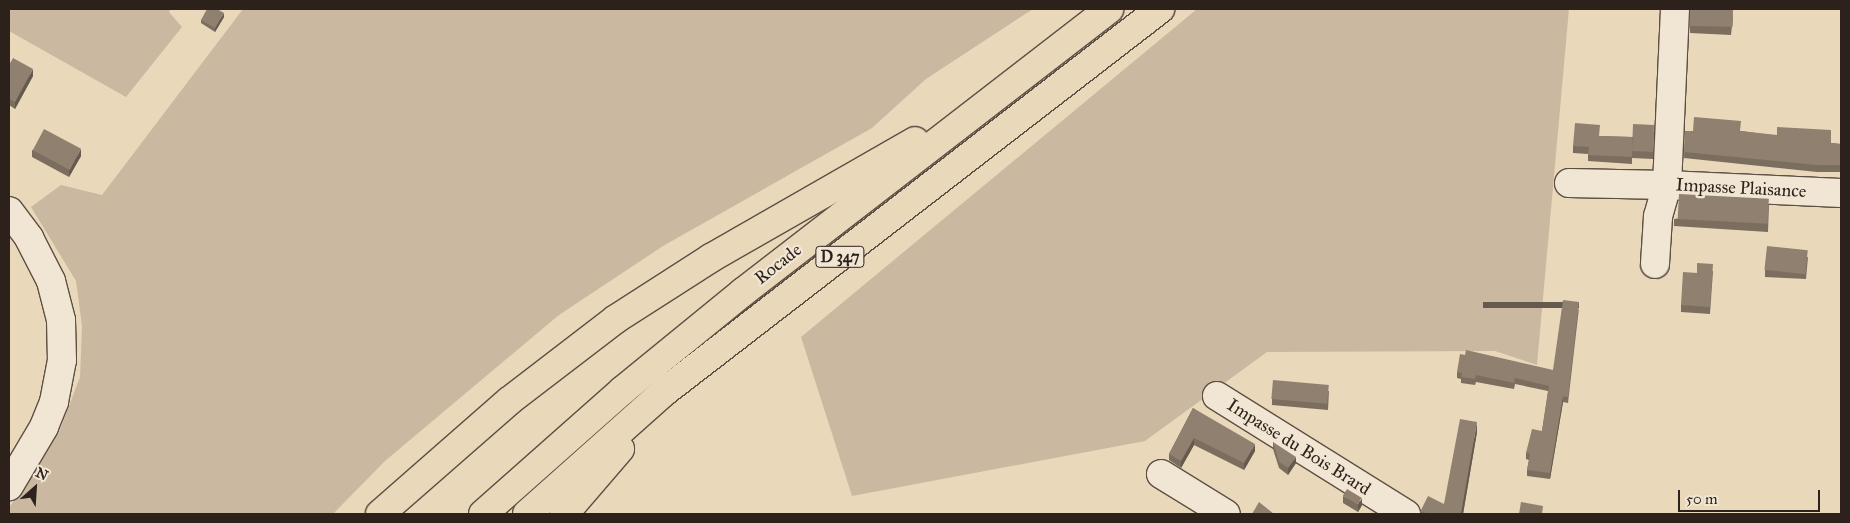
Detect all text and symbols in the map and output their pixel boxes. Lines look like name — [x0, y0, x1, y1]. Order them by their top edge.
street label: Impasse Plaisance — [1675, 174, 1807, 202]
street label: Rocade — [750, 239, 806, 289]
road number: D 347 — [815, 243, 865, 270]
street label: Impasse du Bois Brard — [1223, 394, 1375, 500]
north arrow — [10, 463, 60, 513]
text: N — [33, 464, 51, 484]
scale bar — [1680, 480, 1822, 512]
text: 50 m — [1686, 490, 1718, 508]

